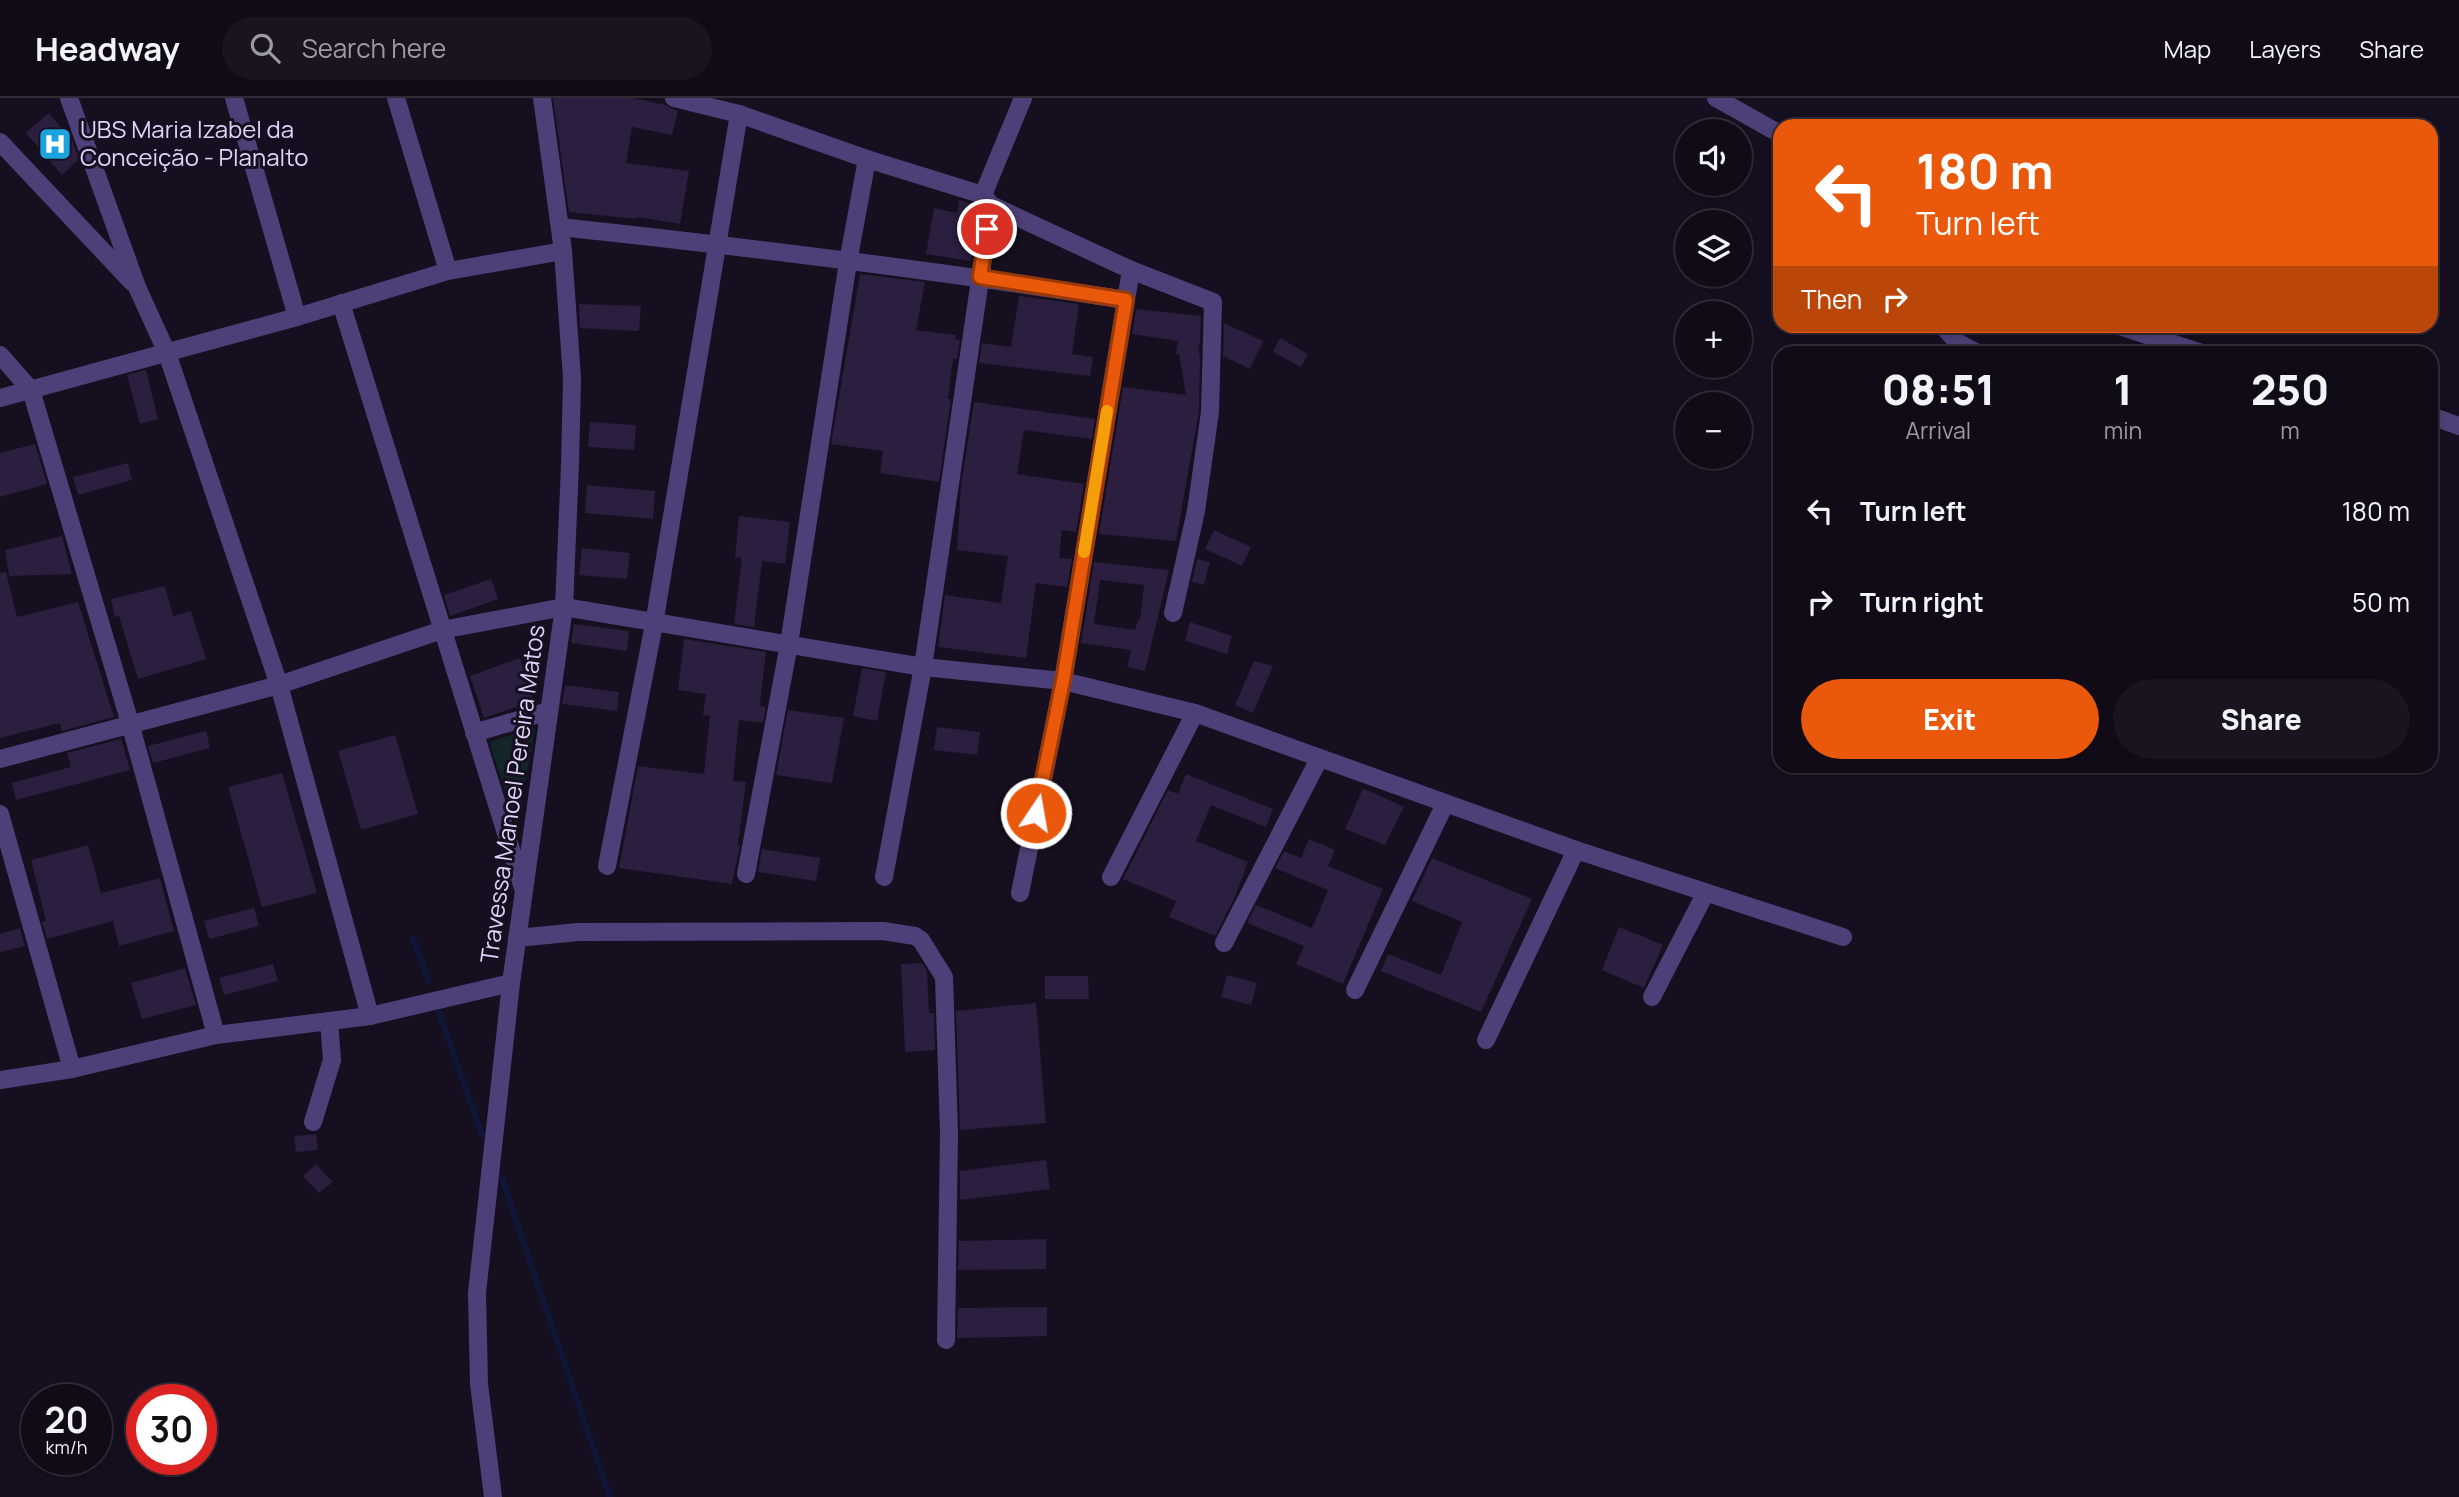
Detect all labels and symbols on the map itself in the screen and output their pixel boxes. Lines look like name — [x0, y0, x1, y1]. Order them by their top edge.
place label: UBS Maria Izabel da Conceição - Planalto — [80, 112, 308, 173]
hospital icon: UBS Maria Izabel da Conceição - Planalto — [36, 125, 74, 163]
pin — [957, 199, 1017, 259]
street label: Travessa Manoel Pereira Matos — [471, 622, 552, 965]
position arrow — [999, 776, 1073, 850]
speed limit sign: 30 — [126, 1384, 217, 1475]

